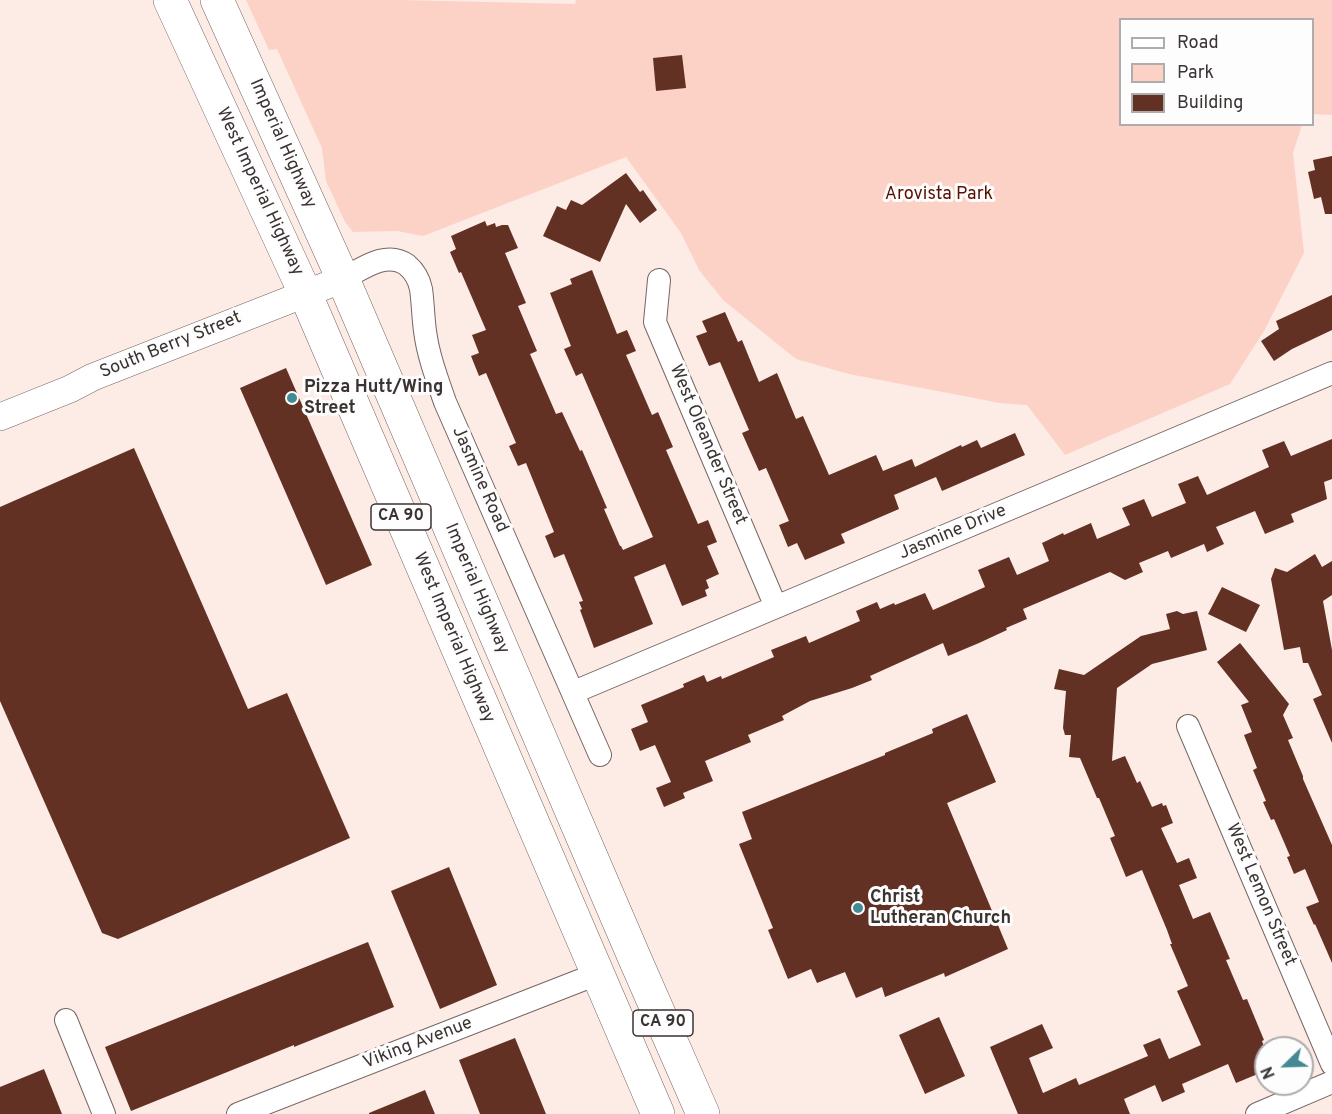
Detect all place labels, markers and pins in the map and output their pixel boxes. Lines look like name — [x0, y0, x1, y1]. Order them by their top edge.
place label: Pizza Hutt/Wing Street — [304, 377, 443, 420]
marker: Pizza Hutt/Wing Street — [285, 391, 299, 405]
place label: Christ Lutheran Church — [870, 887, 1011, 930]
marker: Christ Lutheran Church — [851, 901, 865, 915]

